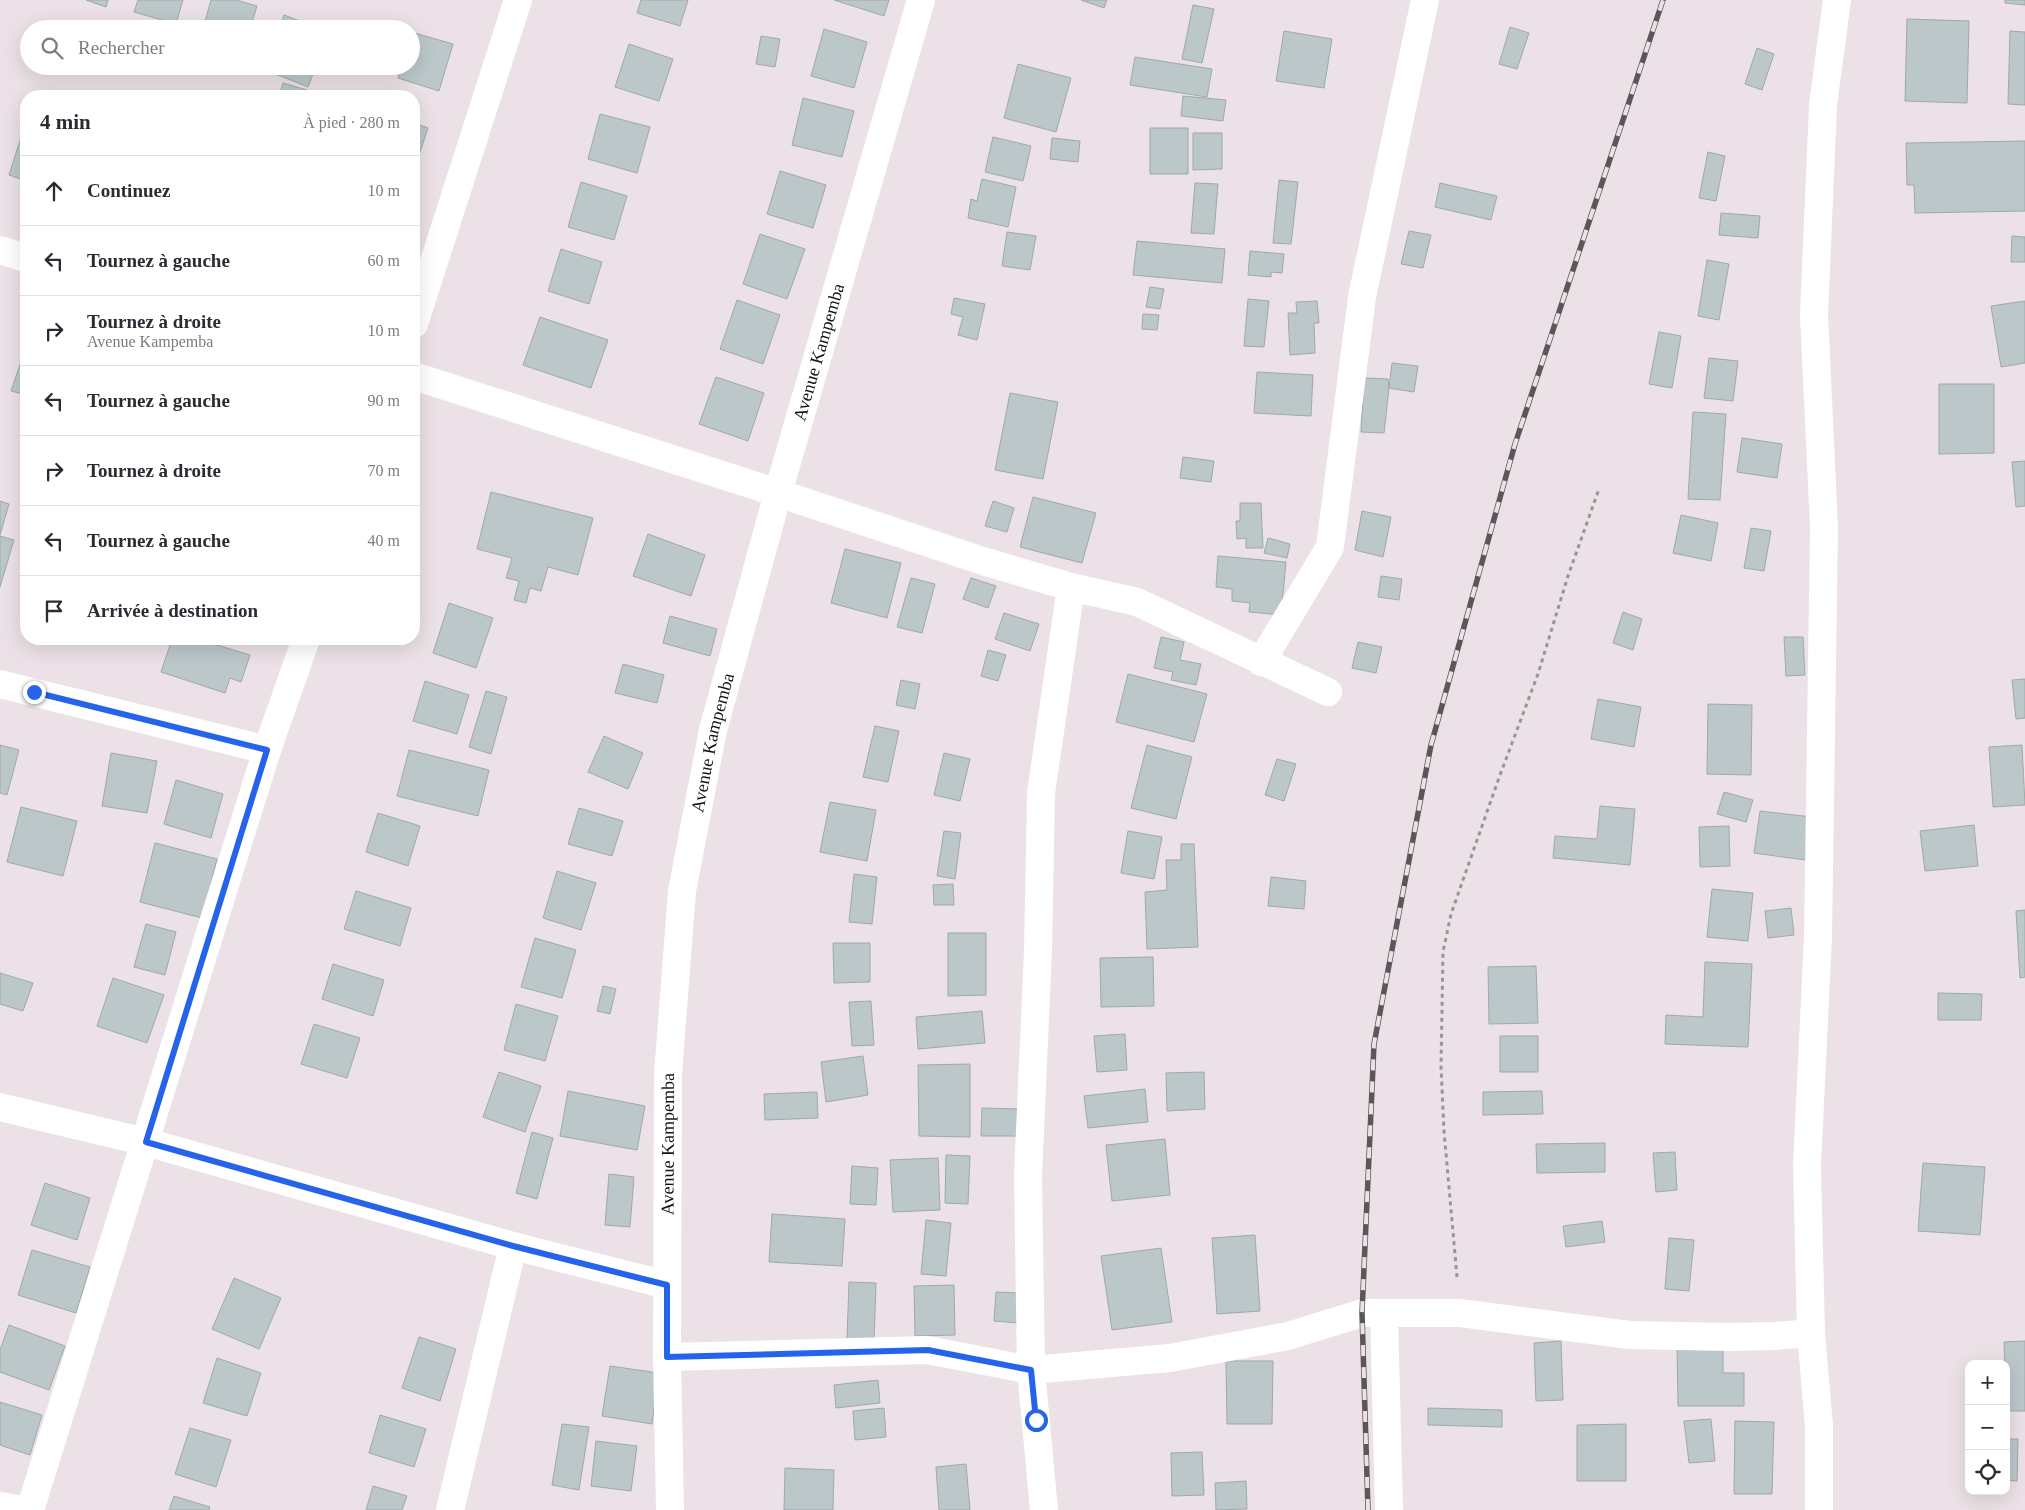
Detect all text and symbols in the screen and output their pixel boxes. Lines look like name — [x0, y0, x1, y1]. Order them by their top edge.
search box — [20, 20, 420, 75]
icon: search — [38, 34, 66, 62]
text: Rechercher — [78, 37, 165, 58]
text: 4 min — [40, 110, 91, 134]
text: À pied · 280 m — [303, 114, 400, 131]
icon: ahead — [40, 177, 68, 205]
text: Continuez — [87, 180, 170, 201]
text: 10 m — [368, 182, 400, 199]
icon: left — [40, 247, 68, 275]
text: Tournez à gauche — [87, 250, 230, 271]
text: 60 m — [368, 252, 400, 269]
street label: Avenue Kampemba — [789, 281, 848, 423]
text: Tournez à droite — [87, 311, 221, 332]
icon: right — [40, 317, 68, 345]
text: 10 m — [368, 322, 400, 339]
text: Avenue Kampemba — [87, 333, 213, 350]
icon: left — [40, 387, 68, 415]
text: Tournez à gauche — [87, 390, 230, 411]
text: 90 m — [368, 392, 400, 409]
icon: right — [40, 457, 68, 485]
text: Tournez à droite — [87, 460, 221, 481]
text: 70 m — [368, 462, 400, 479]
icon: left — [40, 527, 68, 555]
text: Tournez à gauche — [87, 530, 230, 551]
text: 40 m — [368, 532, 400, 549]
icon: arrive — [40, 597, 68, 625]
text: Arrivée à destination — [87, 600, 258, 621]
street label: Avenue Kampemba — [687, 671, 738, 814]
route end — [23, 681, 46, 704]
street label: Avenue Kampemba — [658, 1073, 678, 1215]
map controls — [1965, 1360, 2010, 1495]
button: + — [1965, 1360, 2010, 1405]
button: − — [1965, 1405, 2010, 1450]
route start — [1025, 1409, 1048, 1432]
button: locate — [1965, 1450, 2010, 1495]

